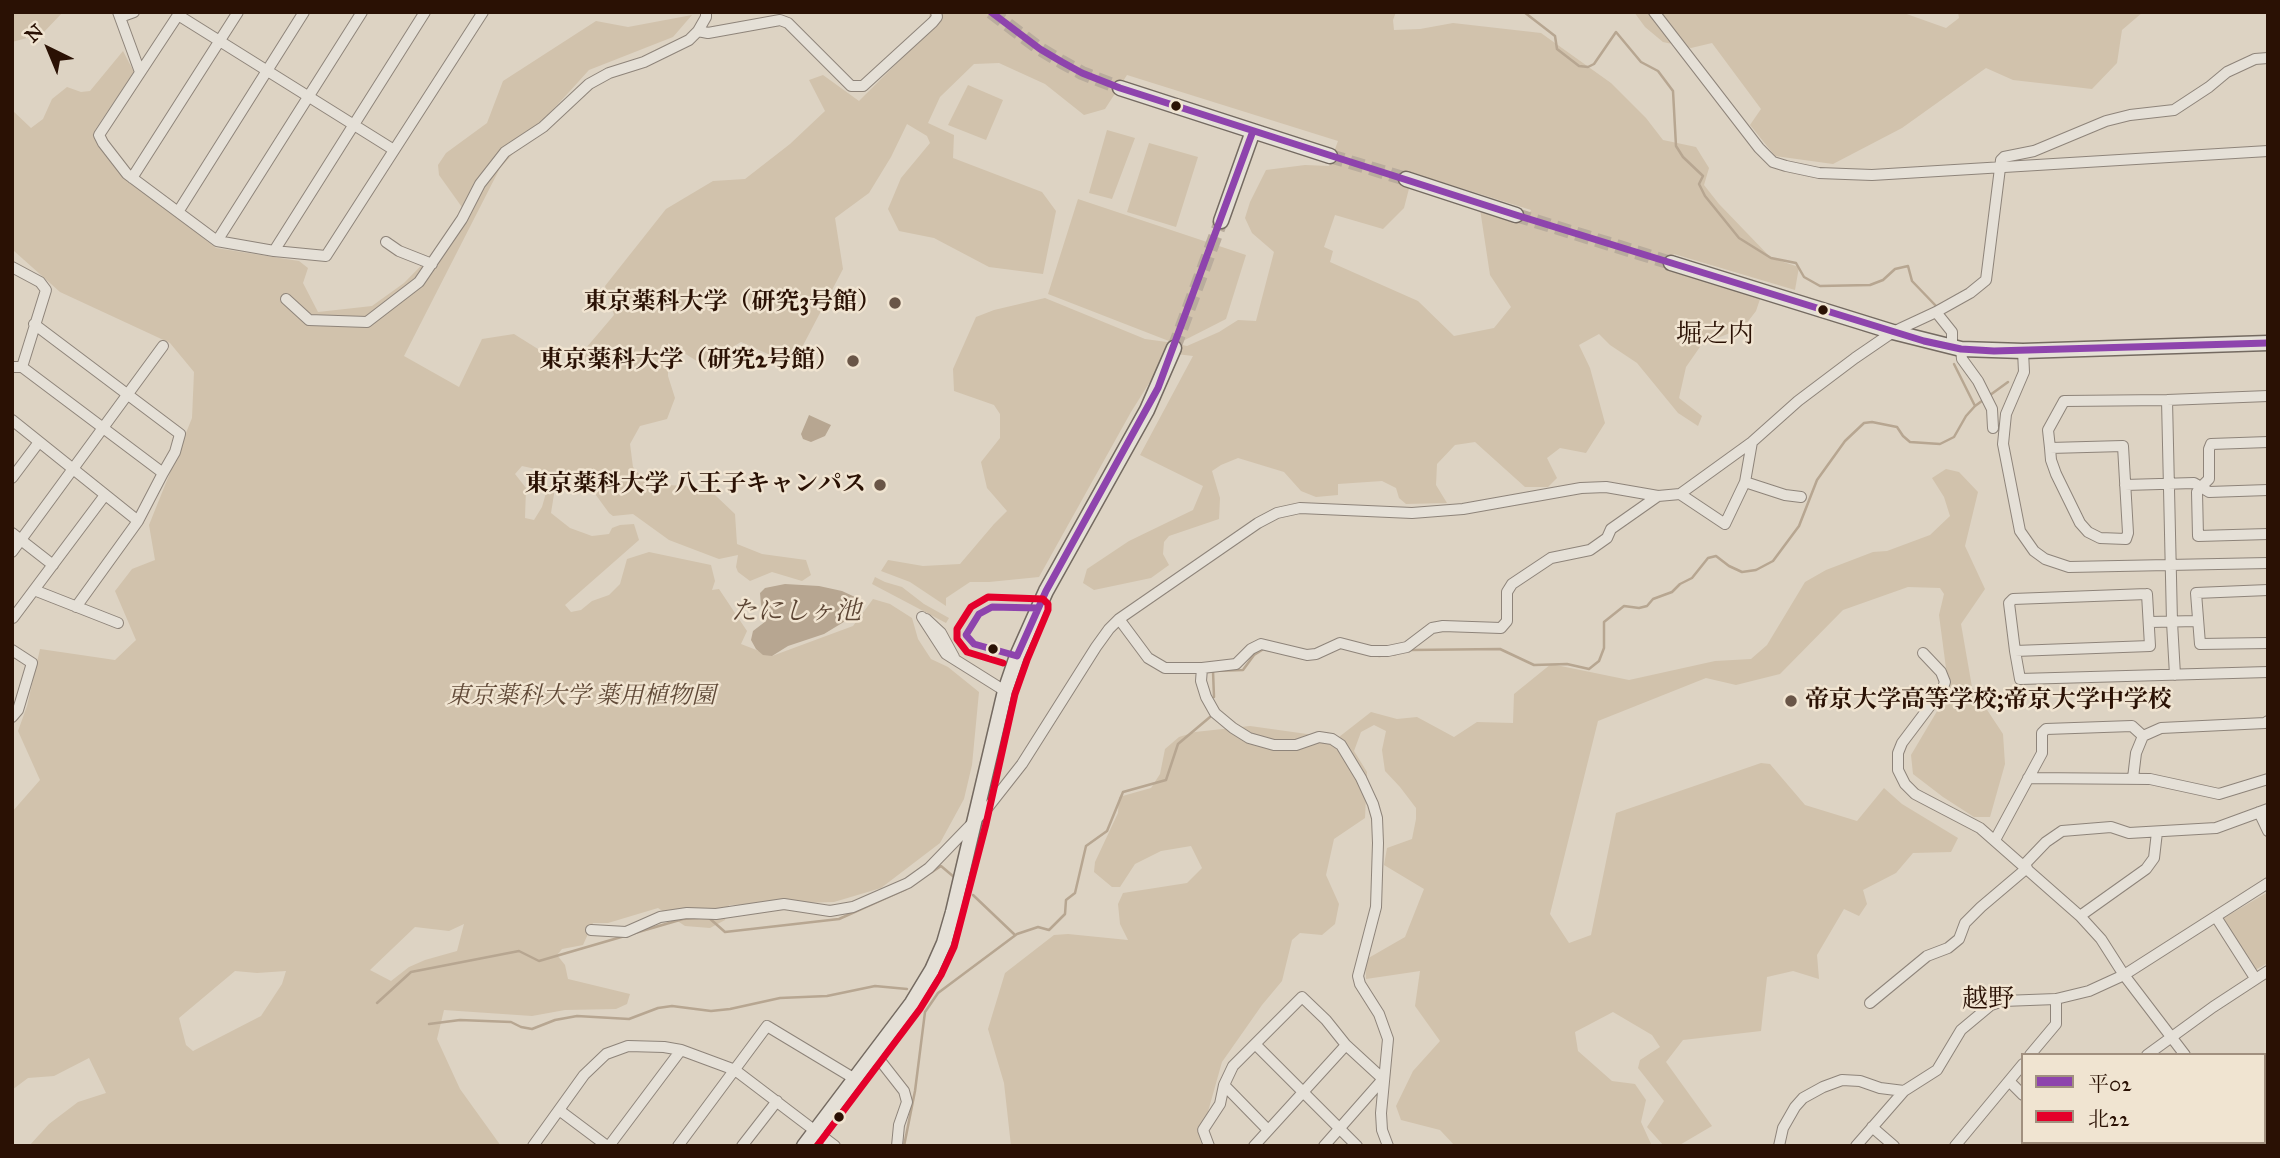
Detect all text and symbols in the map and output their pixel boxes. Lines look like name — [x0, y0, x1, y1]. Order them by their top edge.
north arrow — [14, 14, 84, 84]
text: N — [21, 19, 48, 47]
unlabelled marker — [1169, 99, 1183, 113]
place label: 東京薬科大学（研究3号館） — [583, 289, 881, 317]
marker: 東京薬科大学（研究3号館） — [887, 295, 903, 311]
unlabelled marker — [1816, 303, 1830, 317]
district label: 堀之内 — [1676, 320, 1754, 352]
place label: 東京薬科大学（研究2号館） — [539, 347, 839, 375]
marker: 東京薬科大学（研究2号館） — [845, 353, 861, 369]
place label: 東京薬科大学 八王子キャンパス — [525, 471, 866, 499]
marker: 東京薬科大学 八王子キャンパス — [872, 477, 888, 493]
water label: たにしヶ池 — [731, 597, 861, 629]
unlabelled marker — [986, 642, 1000, 656]
park label: 東京薬科大学 薬用植物園 — [446, 683, 716, 711]
place label: 帝京大学高等学校;帝京大学中学校 — [1805, 687, 2172, 715]
marker: 帝京大学高等学校;帝京大学中学校 — [1783, 693, 1799, 709]
district label: 越野 — [1962, 985, 2014, 1017]
legend — [2021, 1053, 2266, 1144]
text: 平02 — [2088, 1071, 2132, 1097]
text: 北22 — [2088, 1106, 2130, 1132]
unlabelled marker — [832, 1110, 846, 1124]

